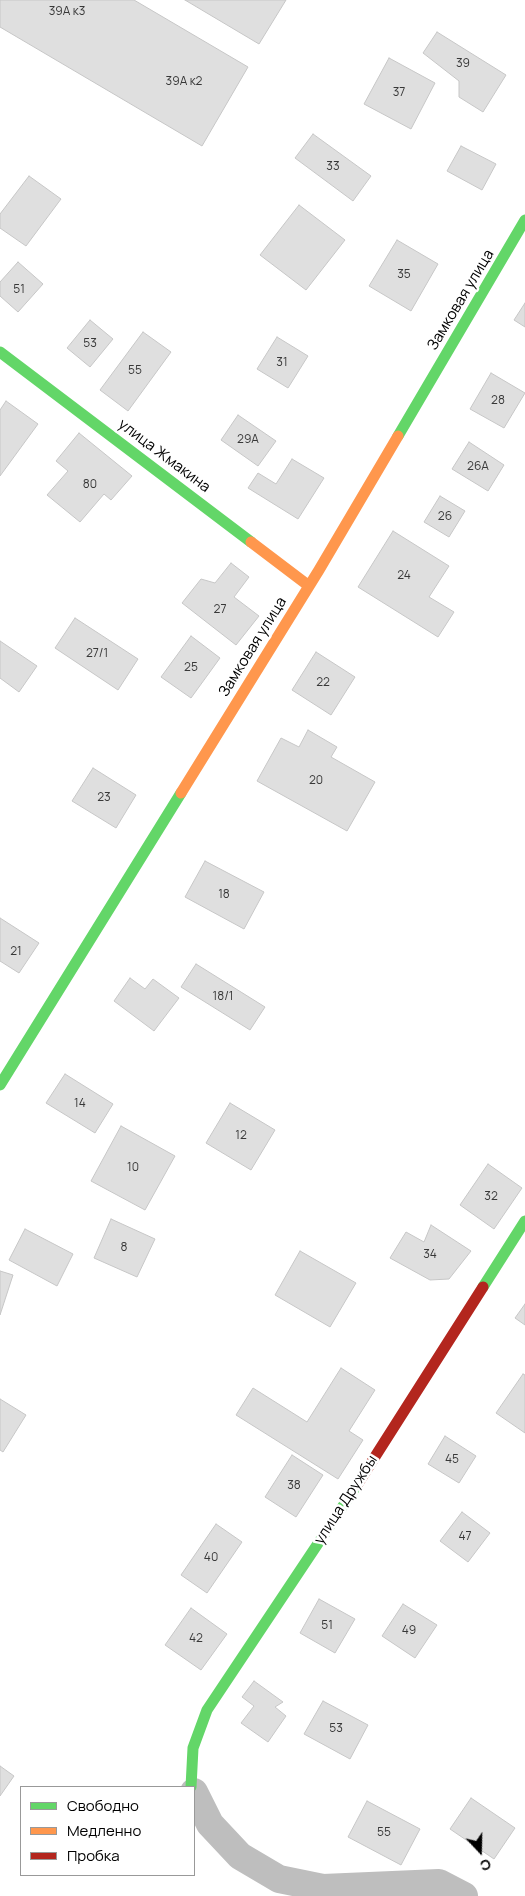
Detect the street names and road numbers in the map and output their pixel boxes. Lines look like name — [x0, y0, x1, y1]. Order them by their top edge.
street label: Замковая улица — [424, 247, 498, 353]
street label: улица Жмакина — [114, 416, 214, 496]
street label: Замковая улица — [215, 594, 291, 700]
street label: улица Дружбы — [311, 1452, 381, 1548]

